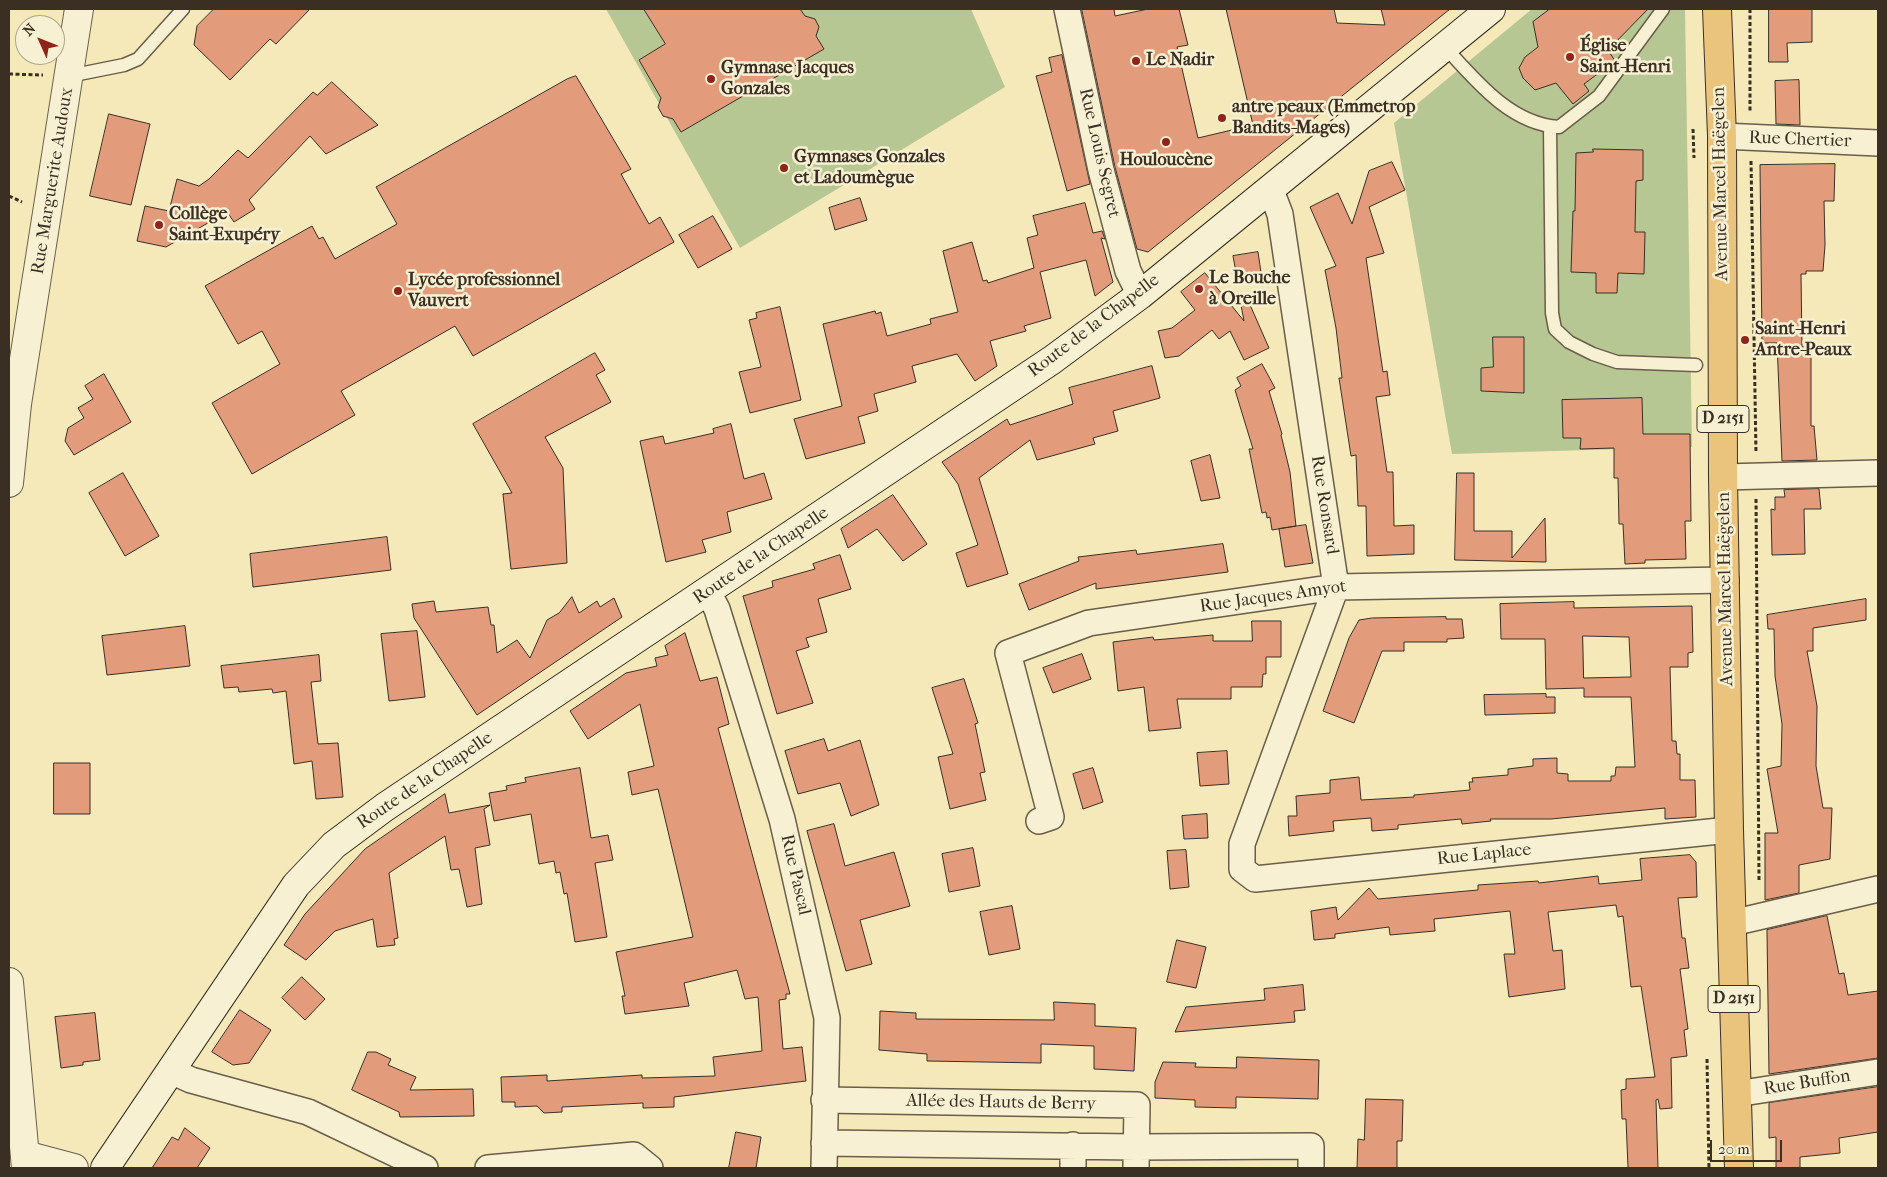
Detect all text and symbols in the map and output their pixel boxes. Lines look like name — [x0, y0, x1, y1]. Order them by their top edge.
north arrow — [15, 15, 65, 65]
text: N — [20, 20, 39, 40]
place label: Église Saint-Henri — [1580, 36, 1671, 78]
place label: Le Nadir — [1146, 50, 1214, 72]
marker: Église Saint-Henri — [1564, 51, 1576, 63]
marker: Le Nadir — [1130, 55, 1142, 67]
place label: Gymnase Jacques Gonzales — [721, 58, 854, 100]
marker: Gymnase Jacques Gonzales — [705, 73, 717, 85]
street label: Rue Marguerite Audoux — [28, 86, 78, 276]
street label: Rue Louis Segret — [1074, 86, 1124, 220]
street label: Avenue Marcel Haëgelen — [1709, 87, 1733, 281]
place label: antre peaux (Emmetrop Bandits-Mages) — [1232, 97, 1415, 140]
marker: antre peaux (Emmetrop Bandits-Mages) — [1216, 112, 1228, 124]
street label: Rue Chertier — [1748, 127, 1852, 153]
marker: Houloucène — [1160, 136, 1172, 148]
place label: Gymnases Gonzales et Ladoumègue — [794, 147, 945, 190]
place label: Houloucène — [1119, 150, 1213, 172]
marker: Gymnases Gonzales et Ladoumègue — [778, 162, 790, 174]
place label: Collège Saint-Exupéry — [169, 204, 280, 246]
marker: Collège Saint-Exupéry — [153, 219, 165, 231]
place label: Le Bouche à Oreille — [1209, 268, 1290, 310]
place label: Lycée professionnel Vauvert — [408, 270, 560, 312]
street label: Route de la Chapelle — [1024, 270, 1164, 382]
marker: Le Bouche à Oreille — [1193, 283, 1205, 295]
marker: Lycée professionnel Vauvert — [392, 285, 404, 297]
place label: Saint-Henri Antre-Peaux — [1755, 319, 1852, 362]
marker: Saint-Henri Antre-Peaux — [1739, 334, 1751, 346]
road number: D 2151 — [1697, 406, 1749, 432]
street label: Rue Ronsard — [1306, 454, 1342, 556]
street label: Avenue Marcel Haëgelen — [1714, 492, 1738, 686]
street label: Route de la Chapelle — [689, 503, 833, 609]
street label: Rue Jacques Amyot — [1198, 576, 1348, 618]
street label: Route de la Chapelle — [353, 728, 497, 834]
street label: Rue Pascal — [775, 832, 815, 918]
street label: Rue Laplace — [1436, 839, 1532, 871]
road number: D 2151 — [1708, 986, 1760, 1012]
street label: Rue Buffon — [1762, 1065, 1852, 1101]
street label: Allée des Hauts de Berry — [906, 1091, 1096, 1115]
scale bar — [1712, 1130, 1784, 1162]
text: 20 m — [1718, 1140, 1750, 1158]

